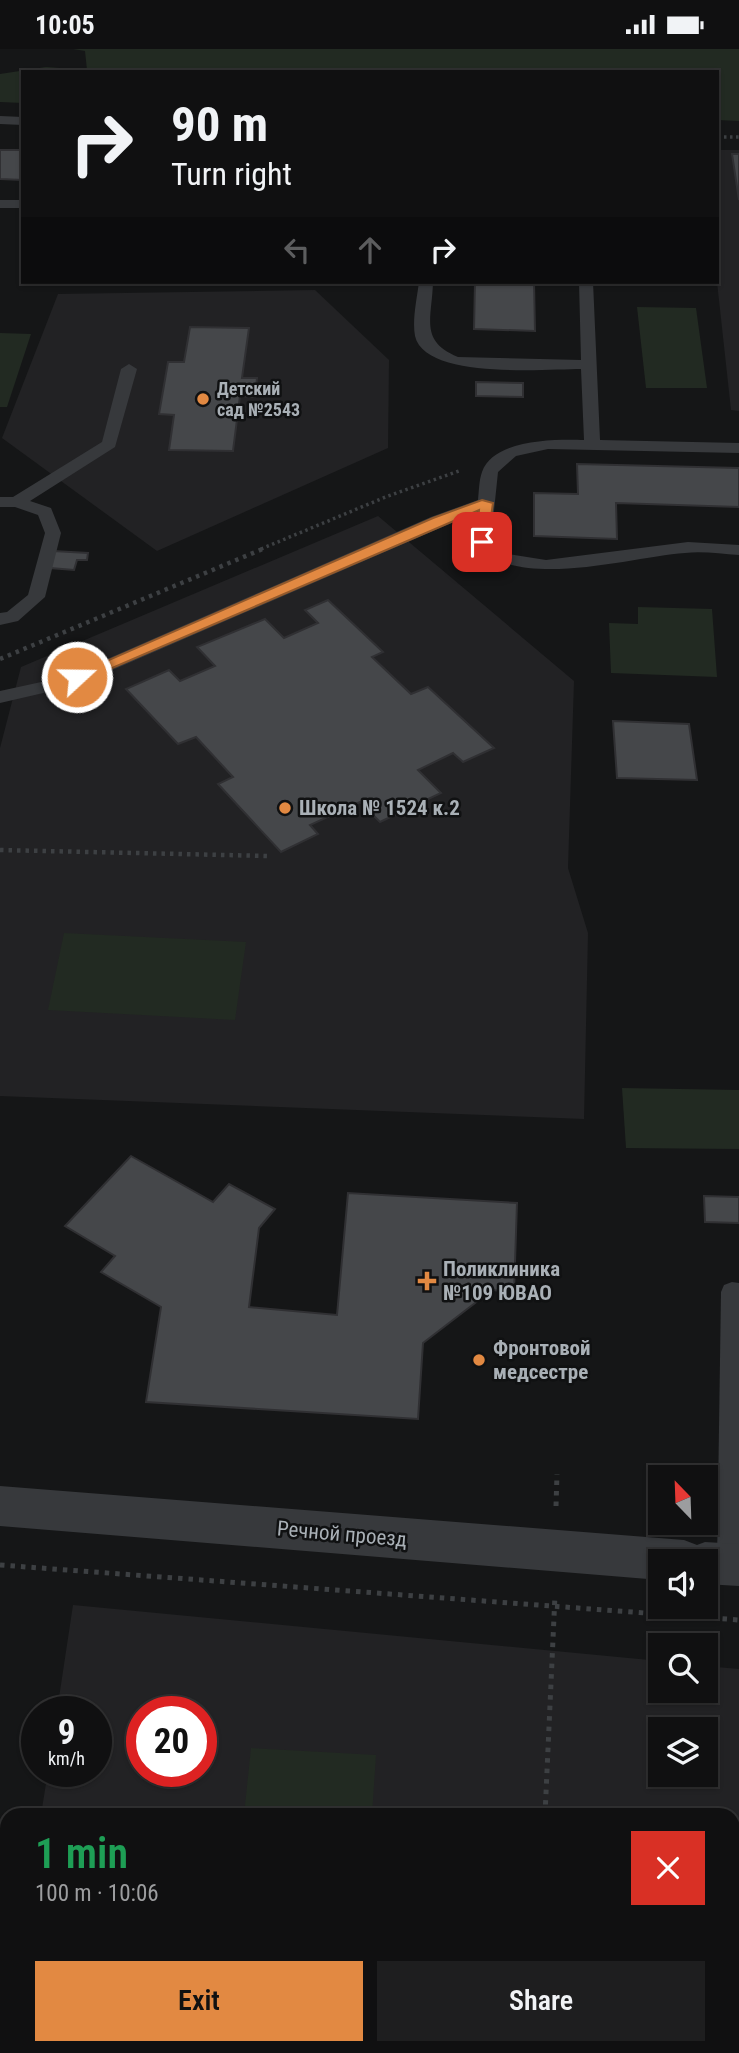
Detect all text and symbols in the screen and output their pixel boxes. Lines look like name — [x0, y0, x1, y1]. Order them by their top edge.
text: 10:05 — [35, 10, 95, 40]
text: 90 m — [171, 96, 268, 153]
icon: right — [56, 98, 147, 189]
text: Turn right — [171, 155, 292, 193]
icon: left — [278, 231, 316, 269]
icon: ahead — [351, 231, 389, 269]
icon: right — [424, 231, 462, 269]
place label: Детский сад №2543 — [217, 378, 300, 420]
marker: Детский сад №2543 — [195, 391, 211, 407]
pin — [452, 512, 512, 572]
icon: arrive — [463, 523, 501, 561]
position arrow — [40, 640, 114, 714]
place label: Школа № 1524 к.2 — [299, 796, 460, 820]
marker: Школа № 1524 к.2 — [277, 800, 293, 816]
place label: Поликлиника №109 ЮВАО — [443, 1257, 560, 1305]
marker: Поликлиника №109 ЮВАО — [417, 1271, 437, 1291]
place label: Фронтовой медсестре — [493, 1336, 591, 1384]
marker: Фронтовой медсестре — [471, 1352, 487, 1368]
north arrow — [648, 1465, 718, 1535]
map controls — [648, 1465, 718, 1787]
street label: Речной проезд — [276, 1516, 408, 1552]
button: sound — [648, 1549, 718, 1619]
button: search — [648, 1633, 718, 1703]
speed limit sign: 20 — [126, 1696, 217, 1787]
text: 9 — [58, 1712, 75, 1753]
button: layers — [648, 1717, 718, 1787]
text: km/h — [48, 1748, 85, 1769]
text: 1 min — [35, 1829, 128, 1878]
button: close — [631, 1831, 705, 1905]
text: 100 m · 10:06 — [35, 1880, 159, 1907]
button: Exit — [35, 1961, 363, 2041]
button: Share — [377, 1961, 705, 2041]

